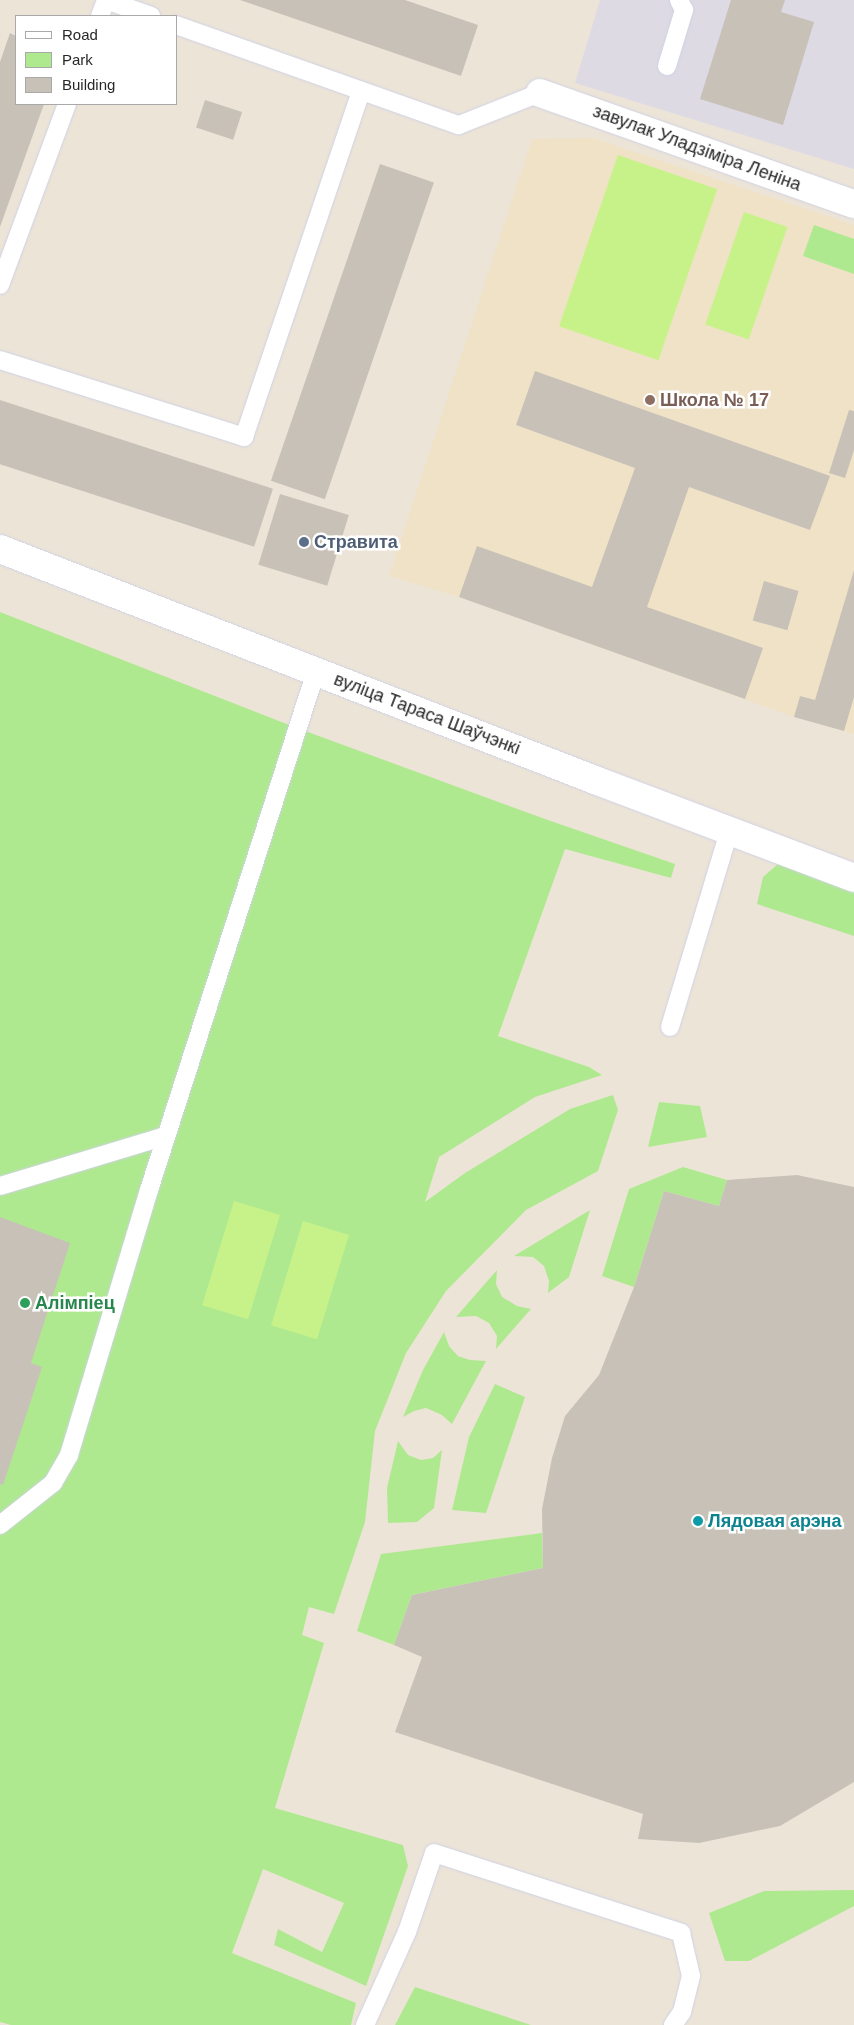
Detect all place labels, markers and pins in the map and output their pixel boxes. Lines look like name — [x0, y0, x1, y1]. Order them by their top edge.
place label: Школа № 17 — [660, 389, 769, 411]
marker: Школа № 17 — [644, 394, 656, 406]
place label: Стравита — [314, 531, 398, 553]
marker: Стравита — [298, 536, 310, 548]
place label: Алімпіец — [35, 1292, 115, 1314]
marker: Алімпіец — [19, 1297, 31, 1309]
place label: Лядовая арэна — [708, 1510, 841, 1532]
marker: Лядовая арэна — [692, 1515, 704, 1527]

